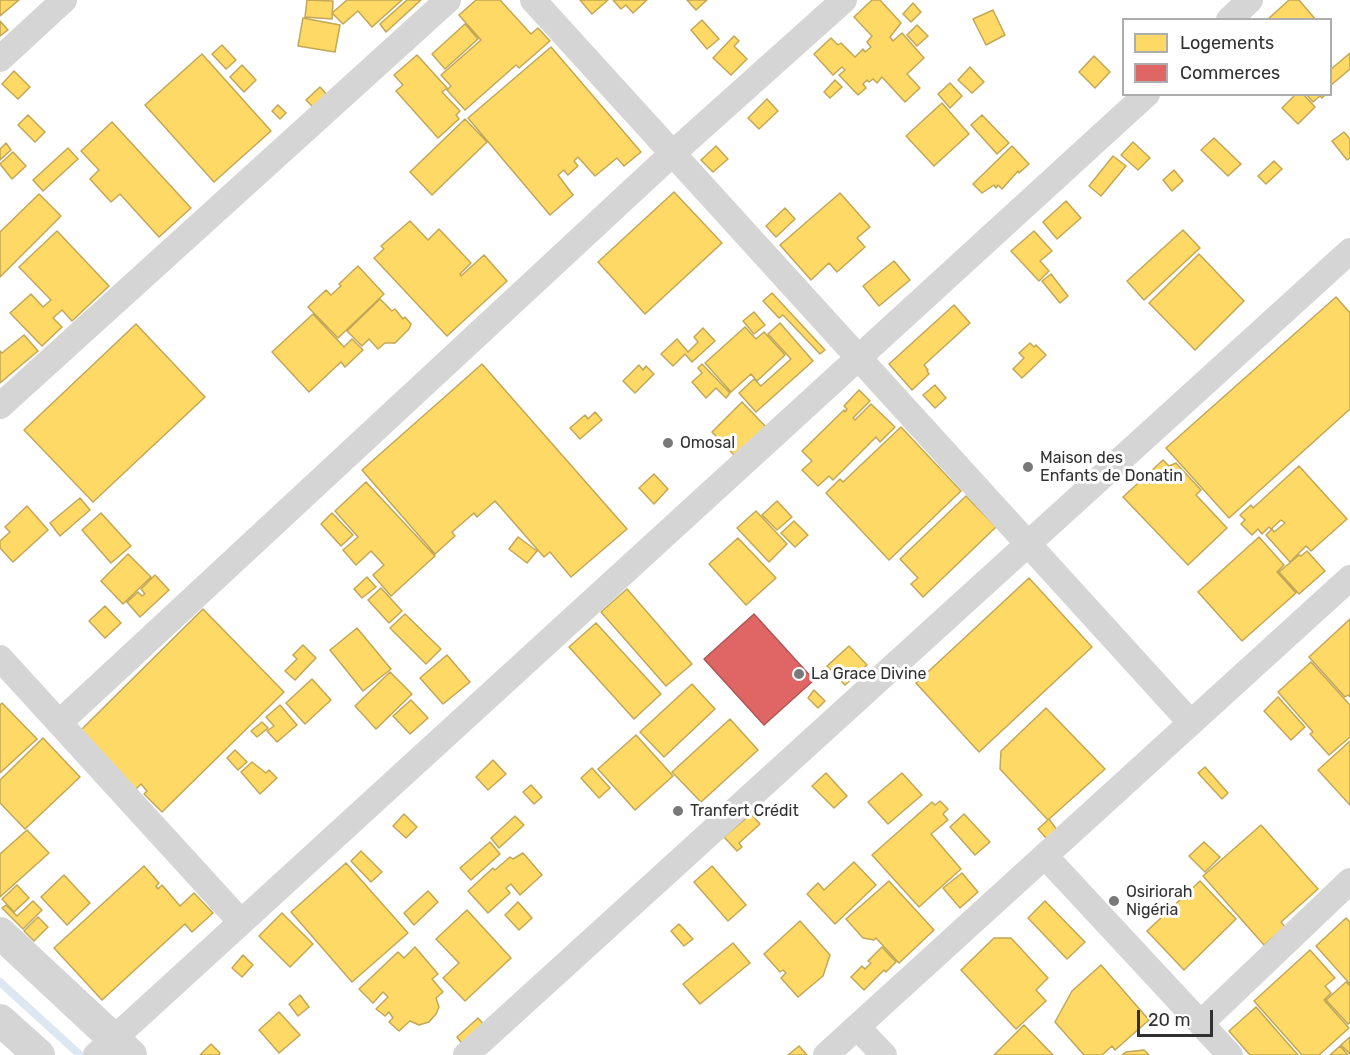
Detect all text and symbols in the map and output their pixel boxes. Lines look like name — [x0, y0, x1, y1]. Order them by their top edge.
legend — [1122, 18, 1332, 96]
text: Logements — [1180, 32, 1274, 54]
text: Commerces — [1180, 62, 1280, 84]
place label: Omosal — [680, 433, 735, 453]
marker: Omosal — [661, 436, 675, 450]
place label: Maison des Enfants de Donatin — [1040, 448, 1183, 486]
marker: Maison des Enfants de Donatin — [1021, 460, 1035, 474]
place label: La Grace Divine — [811, 664, 926, 684]
marker: La Grace Divine — [792, 667, 806, 681]
place label: Tranfert Crédit — [690, 801, 799, 821]
marker: Tranfert Crédit — [671, 804, 685, 818]
place label: Osiriorah Nigéria — [1126, 882, 1193, 920]
marker: Osiriorah Nigéria — [1107, 894, 1121, 908]
scale bar — [1140, 998, 1216, 1036]
text: 20 m — [1148, 1009, 1190, 1031]

